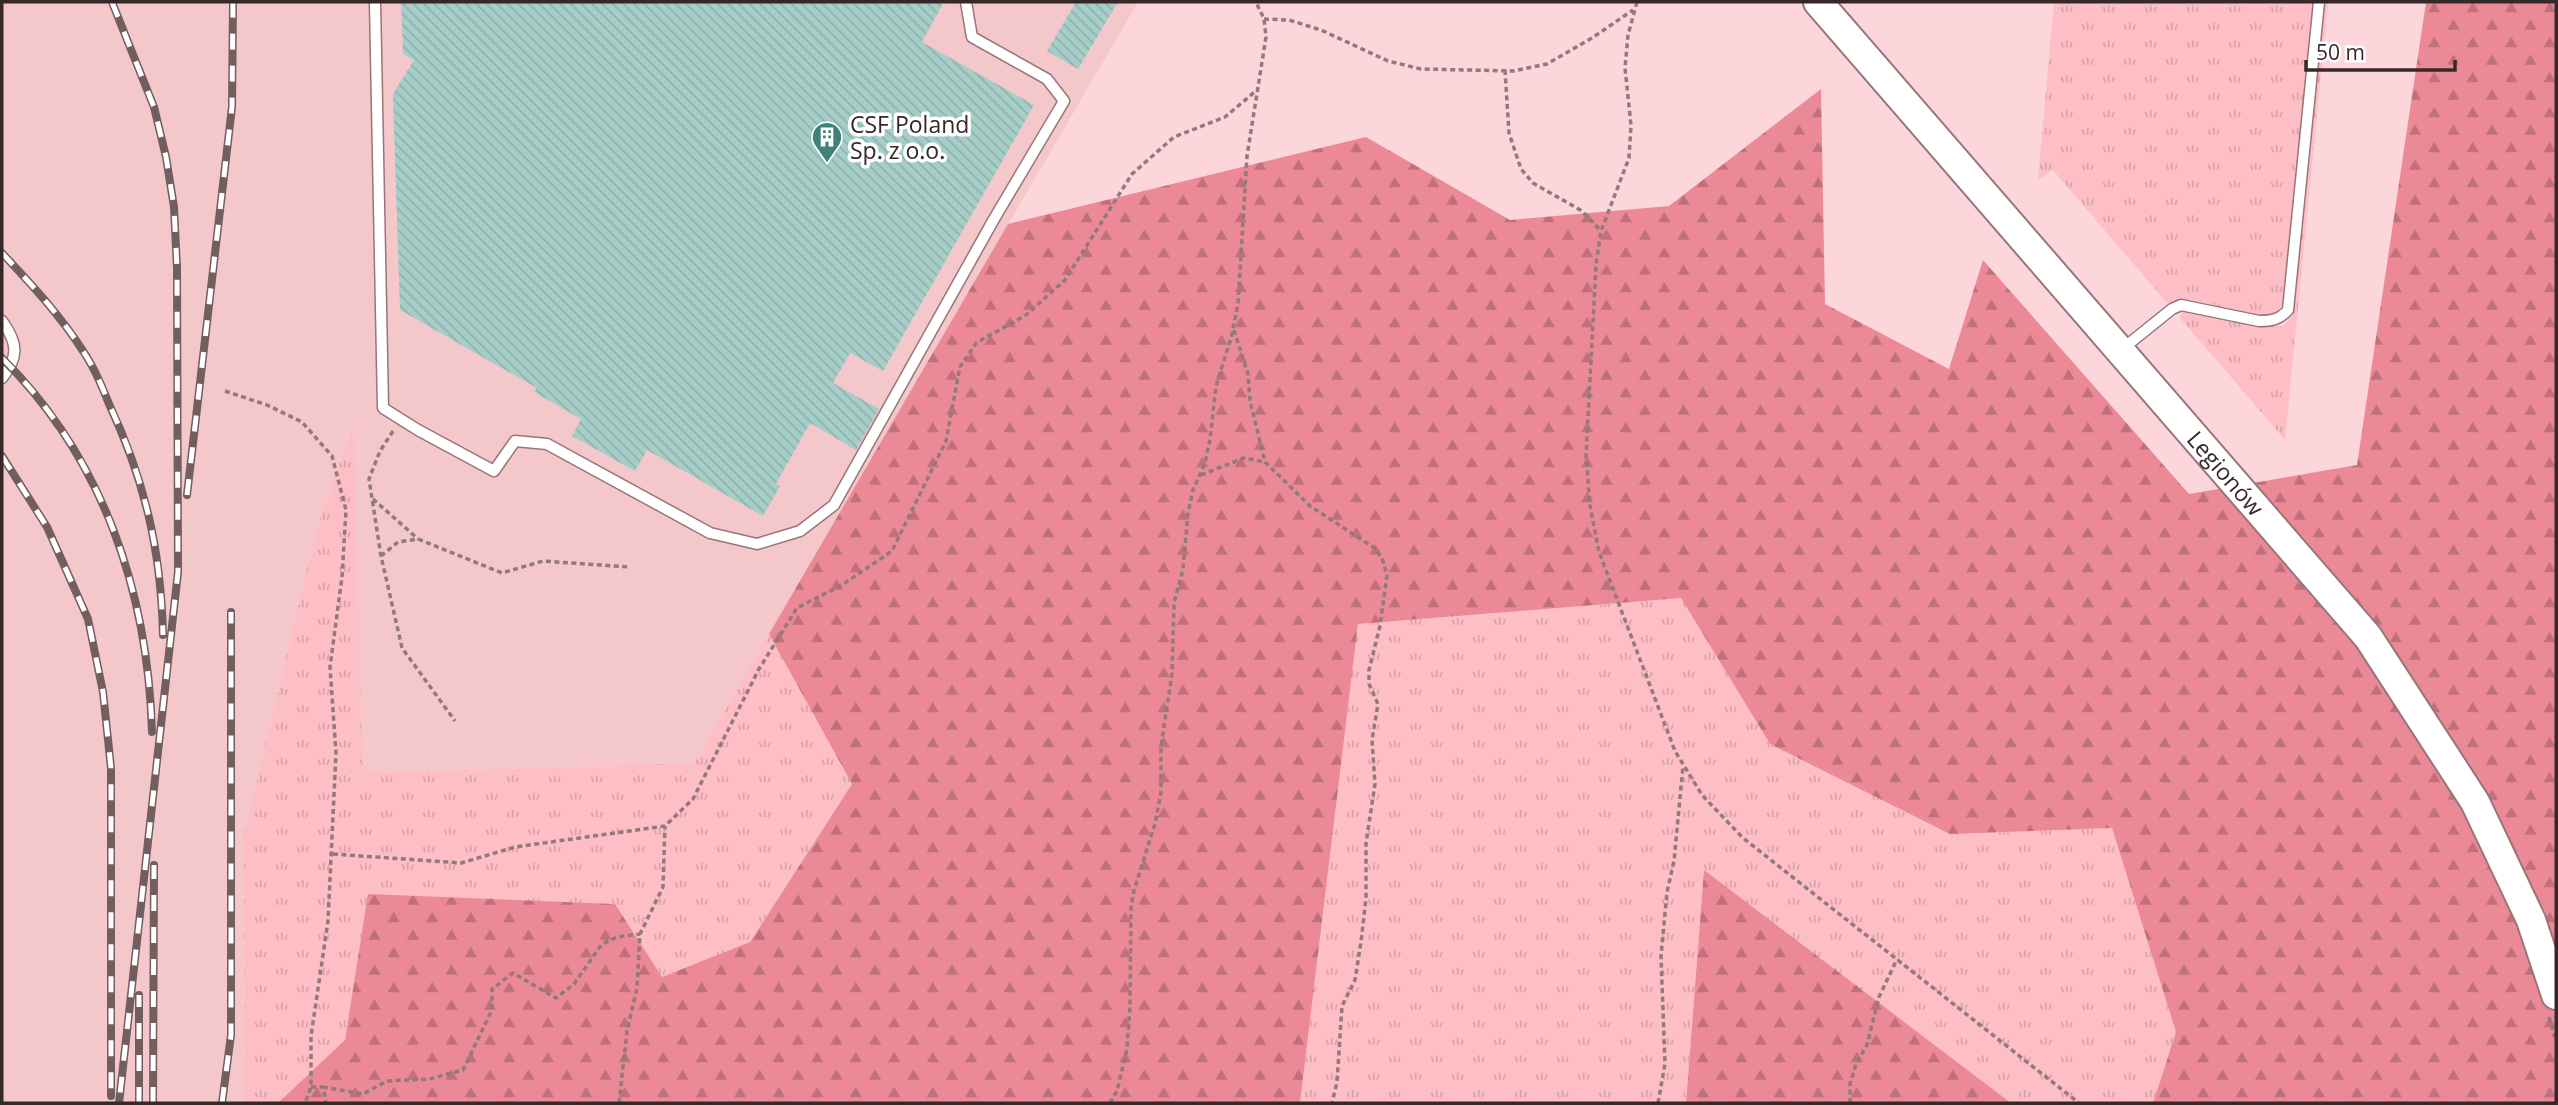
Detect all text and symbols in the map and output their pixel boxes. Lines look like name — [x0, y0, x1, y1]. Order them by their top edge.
scale bar — [2306, 28, 2455, 72]
text: 50 m — [2316, 38, 2365, 66]
place label: CSF Poland Sp. z o.o. — [850, 108, 969, 166]
building icon: CSF Poland Sp. z o.o. — [810, 120, 844, 164]
street label: Legionów — [2180, 424, 2272, 522]

